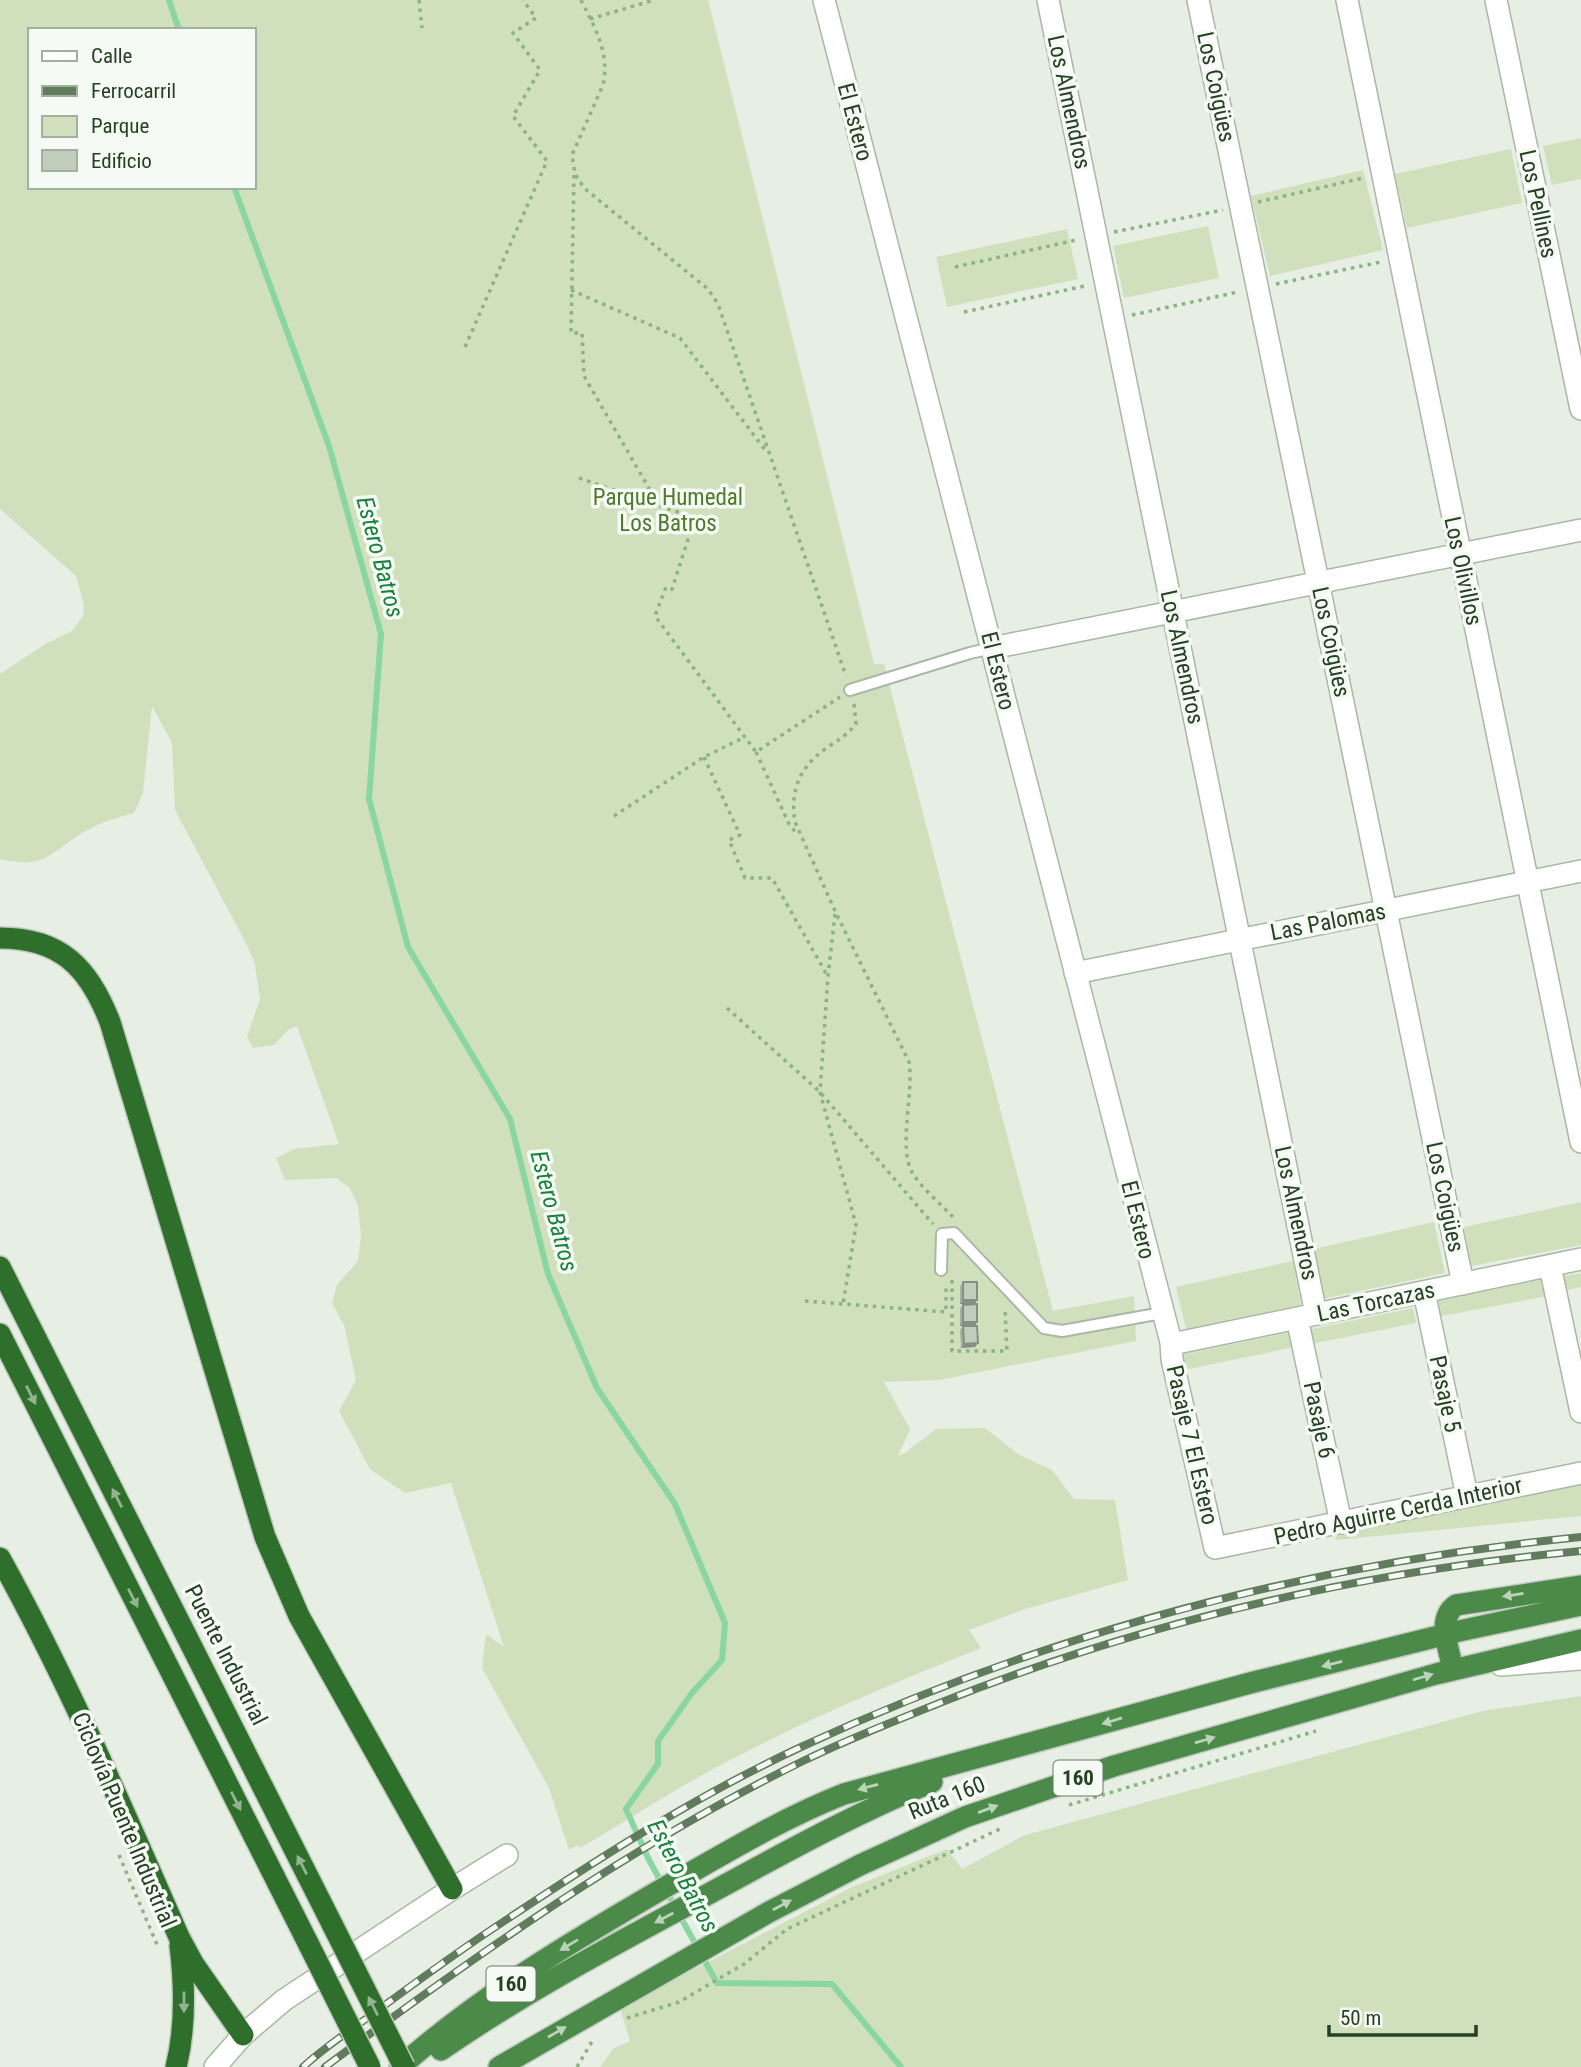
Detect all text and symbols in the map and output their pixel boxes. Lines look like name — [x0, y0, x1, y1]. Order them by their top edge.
legend — [28, 28, 256, 189]
street label: Los Coigües — [1191, 29, 1241, 145]
street label: Los Almendros — [1042, 33, 1096, 171]
text: Calle — [91, 44, 133, 68]
text: Ferrocarril — [91, 79, 176, 103]
street label: El Estero — [832, 80, 878, 164]
text: Parque — [91, 114, 149, 138]
street label: Los Pellines — [1513, 147, 1563, 261]
text: Edificio — [91, 149, 152, 173]
park label: Parque Humedal Los Batros — [593, 484, 743, 537]
water label: Estero Batros — [350, 494, 410, 620]
street label: Los Olivillos — [1438, 514, 1488, 628]
street label: Los Coigües — [1306, 584, 1356, 700]
street label: Los Almendros — [1155, 588, 1209, 726]
street label: El Estero — [975, 629, 1021, 713]
street label: Las Palomas — [1268, 898, 1388, 946]
street label: Los Coigües — [1420, 1139, 1470, 1255]
street label: Los Almendros — [1269, 1144, 1323, 1282]
water label: Estero Batros — [524, 1148, 584, 1274]
street label: El Estero — [1115, 1178, 1161, 1262]
street label: Las Torcazas — [1315, 1276, 1437, 1328]
street label: Pasaje 5 — [1424, 1353, 1466, 1435]
street label: Pasaje 7 El Estero — [1161, 1363, 1223, 1527]
street label: Pasaje 6 — [1298, 1379, 1340, 1461]
one-way arrow — [25, 1385, 36, 1405]
street label: Pedro Aguirre Cerda Interior — [1272, 1472, 1524, 1550]
one-way arrow — [112, 1488, 123, 1508]
street label: Puente Industrial — [179, 1580, 273, 1730]
one-way arrow — [128, 1588, 139, 1608]
one-way arrow — [1502, 1589, 1524, 1600]
one-way arrow — [1321, 1659, 1343, 1670]
one-way arrow — [1413, 1672, 1434, 1682]
street label: Ciclovía Puente Industrial — [66, 1708, 182, 1932]
one-way arrow — [1101, 1716, 1122, 1726]
one-way arrow — [1194, 1734, 1216, 1745]
road number: 160 — [1054, 1760, 1102, 1796]
street label: Ruta 160 — [905, 1770, 989, 1826]
one-way arrow — [857, 1783, 878, 1793]
one-way arrow — [230, 1791, 242, 1811]
one-way arrow — [978, 1803, 999, 1814]
water label: Estero Batros — [642, 1815, 724, 1937]
one-way arrow — [297, 1855, 308, 1875]
one-way arrow — [772, 1899, 792, 1911]
one-way arrow — [654, 1912, 674, 1923]
one-way arrow — [560, 1938, 579, 1951]
road number: 160 — [486, 1966, 536, 2002]
one-way arrow — [178, 1992, 190, 2014]
scale bar — [1329, 1994, 1476, 2038]
one-way arrow — [367, 1996, 378, 2016]
text: 50 m — [1340, 2006, 1381, 2030]
one-way arrow — [548, 2026, 567, 2038]

